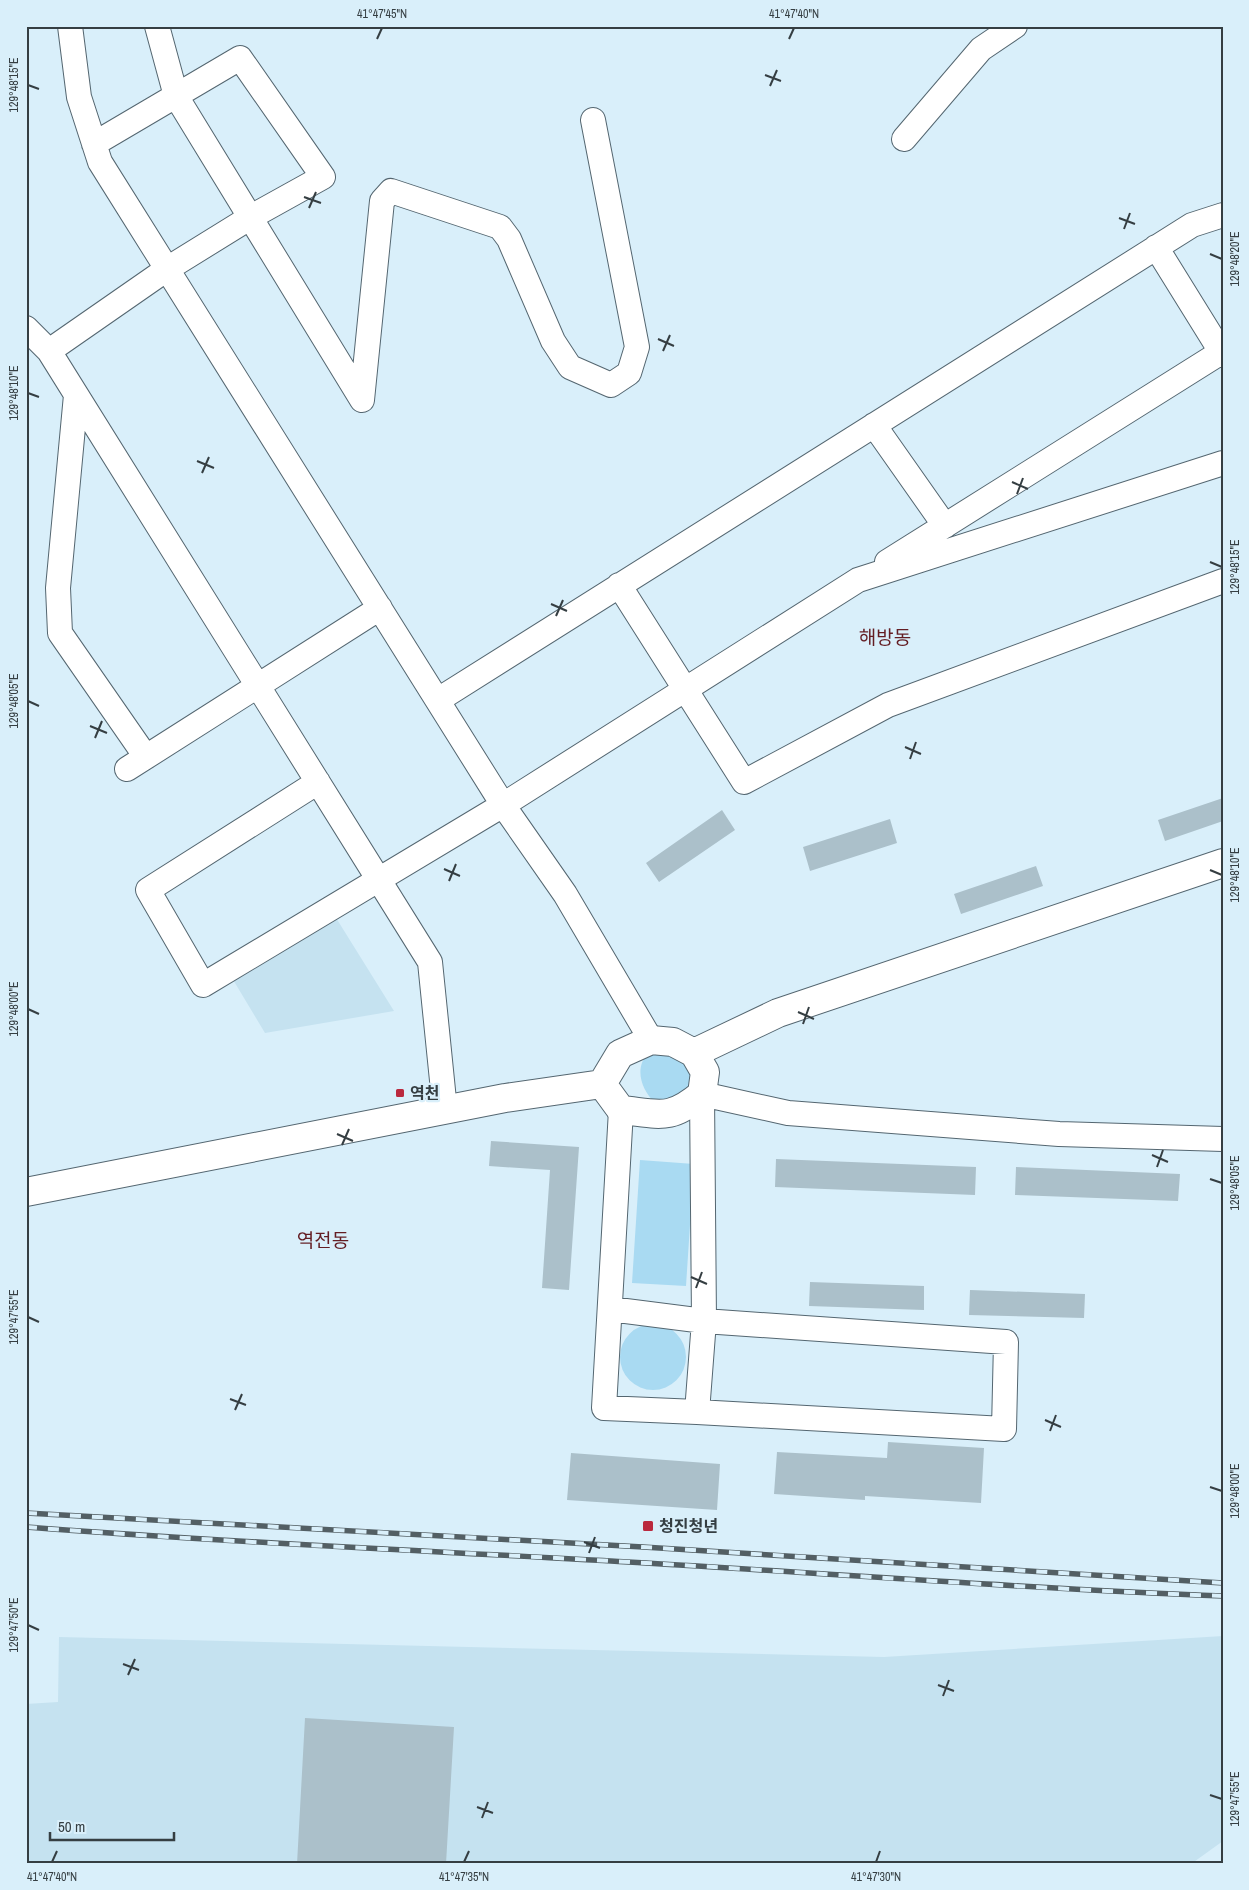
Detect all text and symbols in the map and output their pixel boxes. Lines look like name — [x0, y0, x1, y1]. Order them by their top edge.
text: 41°47'45"N — [357, 6, 407, 22]
text: 41°47'40"N — [769, 6, 819, 22]
text: 129°48'15"E — [6, 57, 22, 113]
text: 129°48'20"E — [1227, 231, 1243, 287]
text: 129°48'10"E — [6, 365, 22, 421]
text: 129°48'15"E — [1227, 539, 1243, 595]
district label: 해방동 — [859, 624, 911, 650]
text: 129°48'05"E — [6, 673, 22, 729]
text: 129°48'10"E — [1227, 847, 1243, 903]
text: 129°48'00"E — [6, 981, 22, 1037]
place label: 역천 — [410, 1082, 439, 1104]
marker: 역천 — [394, 1087, 406, 1099]
text: 129°48'05"E — [1227, 1155, 1243, 1211]
district label: 역전동 — [297, 1227, 349, 1253]
text: 129°47'55"E — [6, 1289, 22, 1345]
text: 129°48'00"E — [1227, 1463, 1243, 1519]
place label: 청진청년 — [659, 1515, 718, 1537]
marker: 청진청년 — [641, 1519, 655, 1533]
text: 129°47'50"E — [6, 1597, 22, 1653]
text: 129°47'55"E — [1227, 1771, 1243, 1827]
scale bar — [50, 1810, 174, 1842]
text: 50 m — [58, 1816, 85, 1837]
text: 41°47'40"N — [27, 1869, 77, 1885]
text: 41°47'35"N — [439, 1869, 489, 1885]
text: 41°47'30"N — [851, 1869, 901, 1885]

